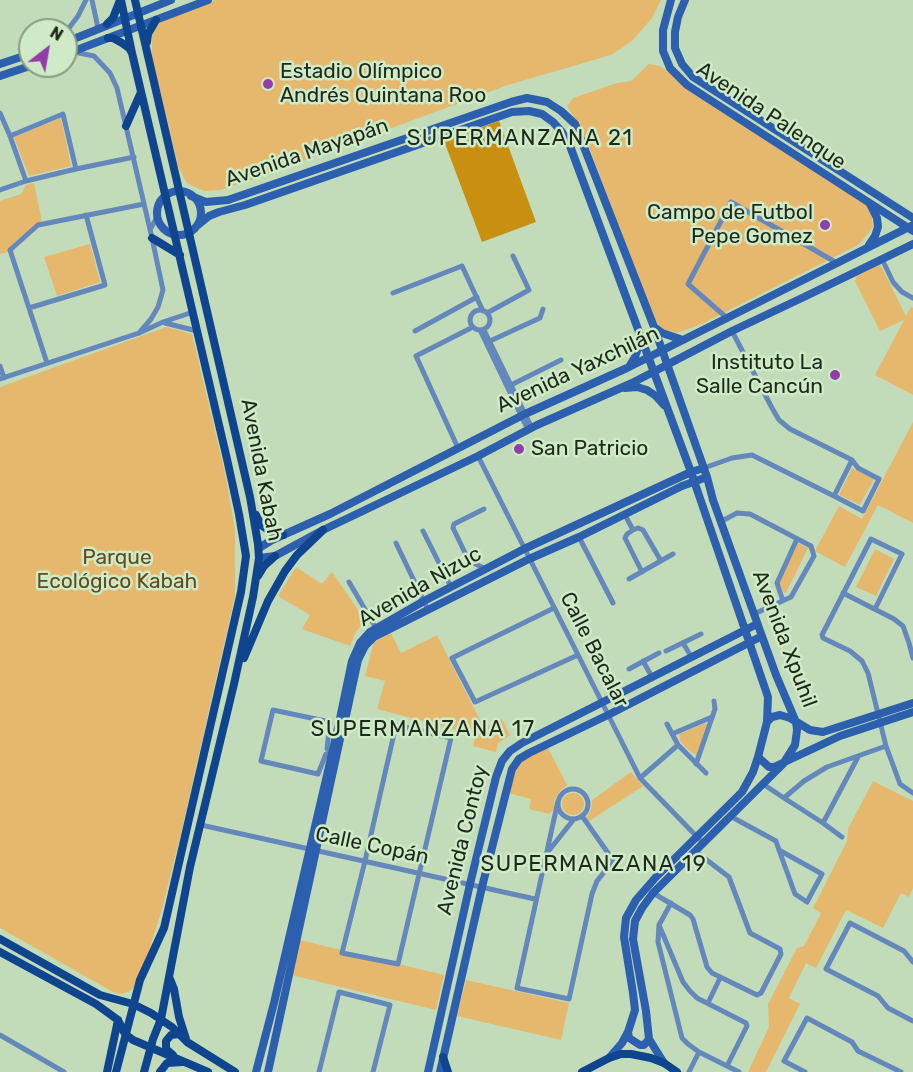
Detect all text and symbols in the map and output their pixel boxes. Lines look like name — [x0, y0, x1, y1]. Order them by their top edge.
north arrow — [18, 18, 78, 78]
text: N — [47, 23, 66, 45]
street label: Avenida Palenque — [691, 57, 851, 175]
place label: Estadio Olímpico Andrés Quintana Roo — [280, 59, 486, 109]
marker: Estadio Olímpico Andrés Quintana Roo — [261, 77, 275, 91]
street label: Avenida Mayapán — [222, 113, 392, 193]
district label: SUPERMANZANA 21 — [407, 126, 633, 152]
place label: Campo de Futbol Pepe Gomez — [647, 200, 813, 250]
marker: Campo de Futbol Pepe Gomez — [818, 218, 832, 232]
street label: Avenida Yaxchilán — [493, 321, 663, 419]
place label: Instituto La Salle Cancún — [696, 350, 823, 400]
marker: Instituto La Salle Cancún — [828, 368, 842, 382]
street label: Avenida Kabah — [235, 397, 287, 543]
place label: San Patricio — [531, 436, 648, 462]
marker: San Patricio — [512, 442, 526, 456]
street label: Avenida Nizuc — [354, 542, 486, 632]
park label: Parque Ecológico Kabah — [37, 545, 197, 595]
street label: Avenida Xpuhil — [746, 567, 822, 711]
street label: Calle Bacalar — [554, 588, 634, 712]
district label: SUPERMANZANA 17 — [310, 717, 536, 743]
street label: Avenida Contoy — [432, 762, 494, 918]
street label: Calle Copán — [313, 822, 431, 870]
district label: SUPERMANZANA 19 — [481, 852, 707, 878]

